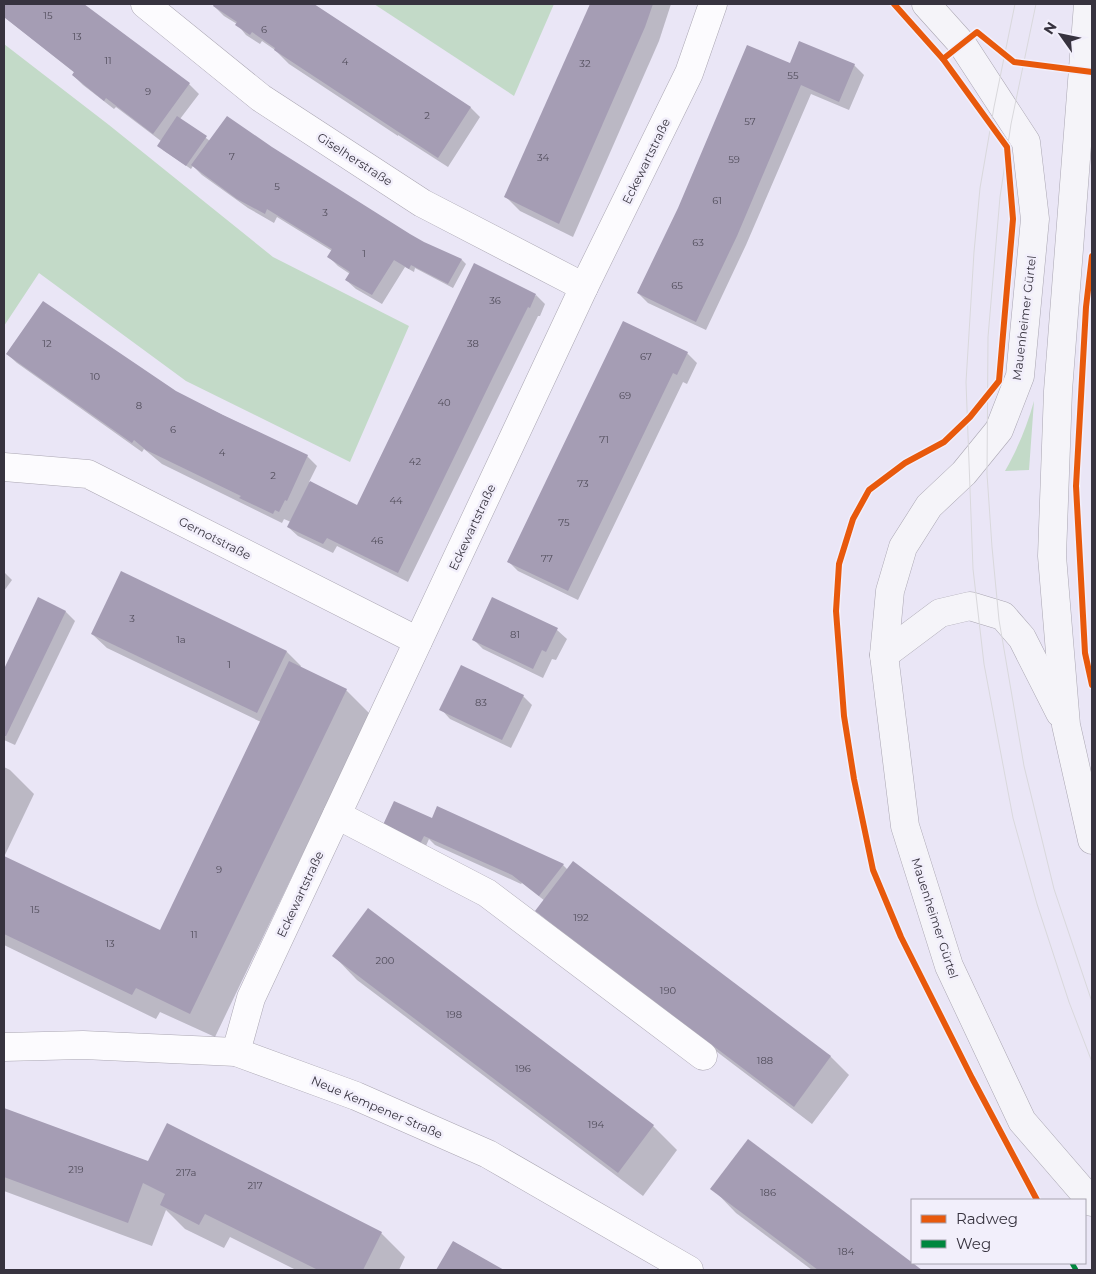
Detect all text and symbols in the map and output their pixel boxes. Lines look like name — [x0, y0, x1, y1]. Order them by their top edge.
house number: 15 — [43, 9, 53, 22]
north arrow — [1036, 10, 1086, 60]
text: N — [1039, 18, 1061, 38]
house number: 6 — [261, 23, 267, 36]
house number: 13 — [72, 30, 82, 43]
house number: 11 — [104, 54, 112, 67]
house number: 4 — [342, 55, 349, 68]
house number: 32 — [579, 57, 591, 70]
house number: 55 — [787, 69, 799, 82]
house number: 9 — [145, 85, 151, 98]
house number: 2 — [424, 109, 430, 122]
house number: 57 — [744, 115, 756, 128]
street label: Eckewartstraße — [619, 116, 673, 206]
street label: Giselherstraße — [315, 129, 395, 189]
house number: 7 — [229, 150, 235, 163]
house number: 34 — [537, 151, 550, 164]
house number: 59 — [728, 153, 740, 166]
house number: 5 — [274, 180, 280, 193]
house number: 61 — [712, 194, 722, 207]
house number: 3 — [322, 206, 328, 219]
house number: 63 — [692, 236, 704, 249]
house number: 1 — [362, 247, 366, 260]
street label: Mauenheimer Gürtel — [1009, 255, 1039, 381]
house number: 65 — [671, 279, 683, 292]
house number: 36 — [489, 294, 501, 307]
house number: 12 — [42, 337, 52, 350]
house number: 38 — [467, 337, 479, 350]
house number: 67 — [640, 350, 652, 363]
house number: 10 — [90, 370, 100, 383]
house number: 69 — [619, 389, 631, 402]
house number: 40 — [437, 396, 451, 409]
house number: 8 — [136, 399, 142, 412]
house number: 6 — [170, 423, 176, 436]
house number: 71 — [599, 433, 609, 446]
house number: 4 — [219, 446, 226, 459]
house number: 42 — [409, 455, 421, 468]
house number: 2 — [270, 469, 276, 482]
house number: 73 — [577, 477, 589, 490]
street label: Eckewartstraße — [445, 482, 499, 572]
house number: 44 — [389, 494, 403, 507]
street label: Gernotstraße — [176, 513, 254, 563]
house number: 75 — [558, 516, 570, 529]
house number: 46 — [371, 534, 383, 547]
house number: 77 — [541, 552, 553, 565]
house number: 3 — [129, 612, 135, 625]
house number: 81 — [510, 628, 520, 641]
house number: 1a — [176, 633, 186, 646]
house number: 1 — [227, 658, 231, 671]
house number: 83 — [475, 696, 487, 709]
street label: Eckewartstraße — [273, 849, 327, 939]
street label: Mauenheimer Gürtel — [908, 856, 962, 980]
house number: 9 — [216, 863, 222, 876]
house number: 15 — [30, 903, 40, 916]
house number: 192 — [573, 911, 589, 924]
house number: 11 — [190, 928, 198, 941]
house number: 13 — [105, 937, 115, 950]
house number: 200 — [376, 954, 395, 967]
house number: 190 — [660, 984, 677, 997]
house number: 198 — [446, 1008, 462, 1021]
house number: 188 — [757, 1054, 773, 1067]
house number: 196 — [515, 1062, 531, 1075]
street label: Neue Kempener Straße — [309, 1072, 445, 1142]
house number: 194 — [588, 1118, 605, 1131]
house number: 219 — [68, 1163, 84, 1176]
house number: 217a — [176, 1166, 196, 1179]
house number: 217 — [247, 1179, 263, 1192]
house number: 186 — [760, 1186, 776, 1199]
legend — [911, 1199, 1086, 1264]
text: Radweg — [956, 1209, 1018, 1228]
text: Weg — [956, 1234, 991, 1253]
house number: 184 — [838, 1245, 855, 1258]

